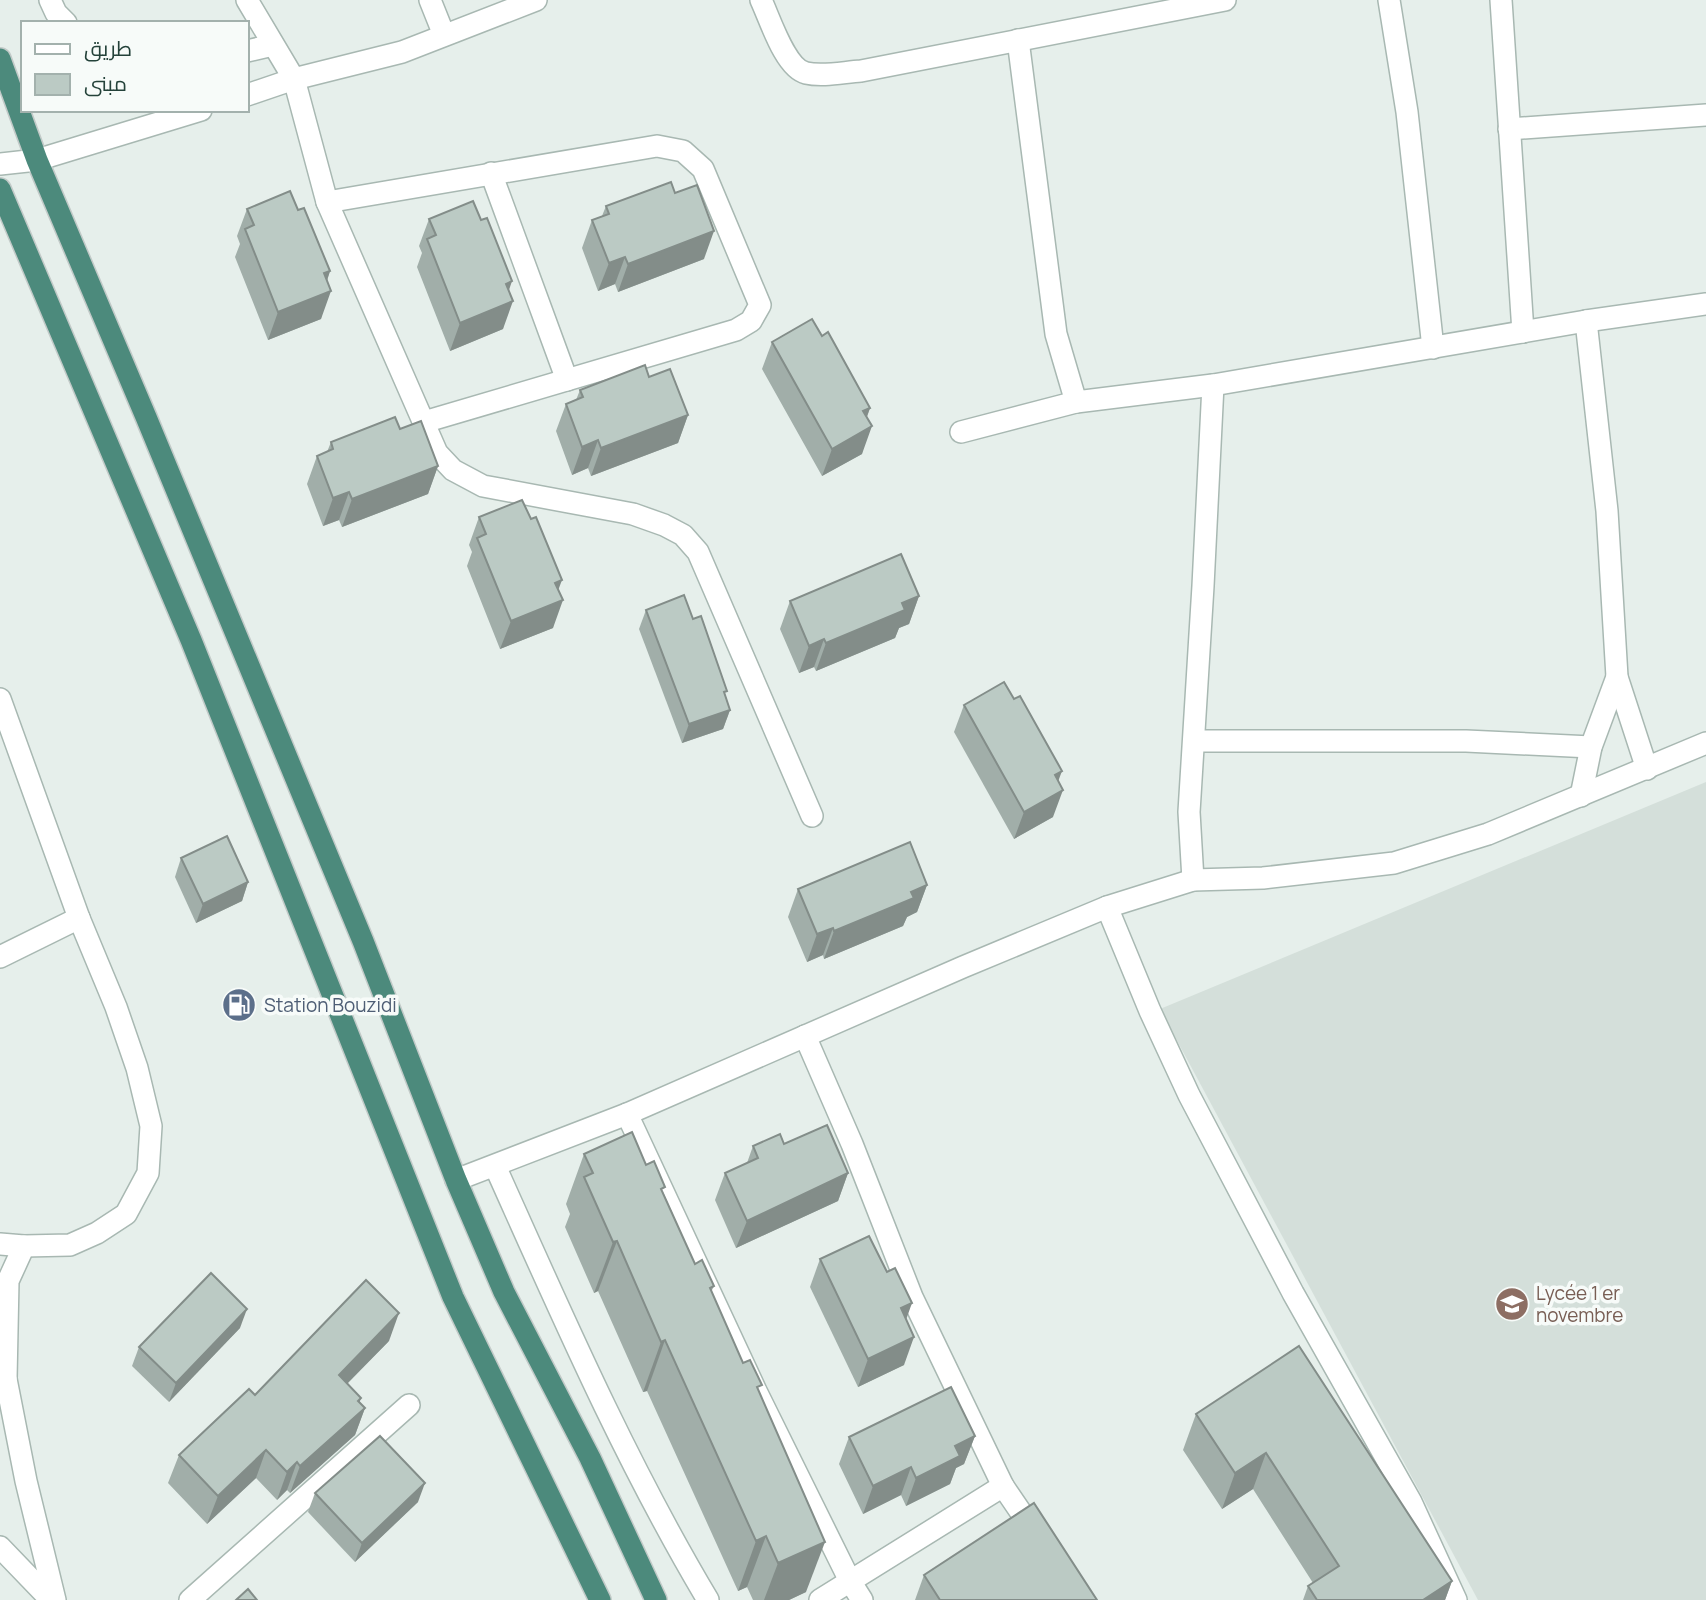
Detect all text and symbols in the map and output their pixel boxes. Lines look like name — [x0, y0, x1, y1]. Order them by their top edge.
legend — [21, 21, 248, 112]
text: طريق — [84, 34, 132, 62]
text: مبنى — [84, 69, 127, 97]
fuel station icon: Station Bouzidi — [220, 986, 258, 1024]
place label: Station Bouzidi — [264, 992, 397, 1018]
place label: Lycée 1 er novembre — [1536, 1280, 1623, 1328]
school or university icon: Lycée 1 er novembre — [1493, 1285, 1531, 1323]

